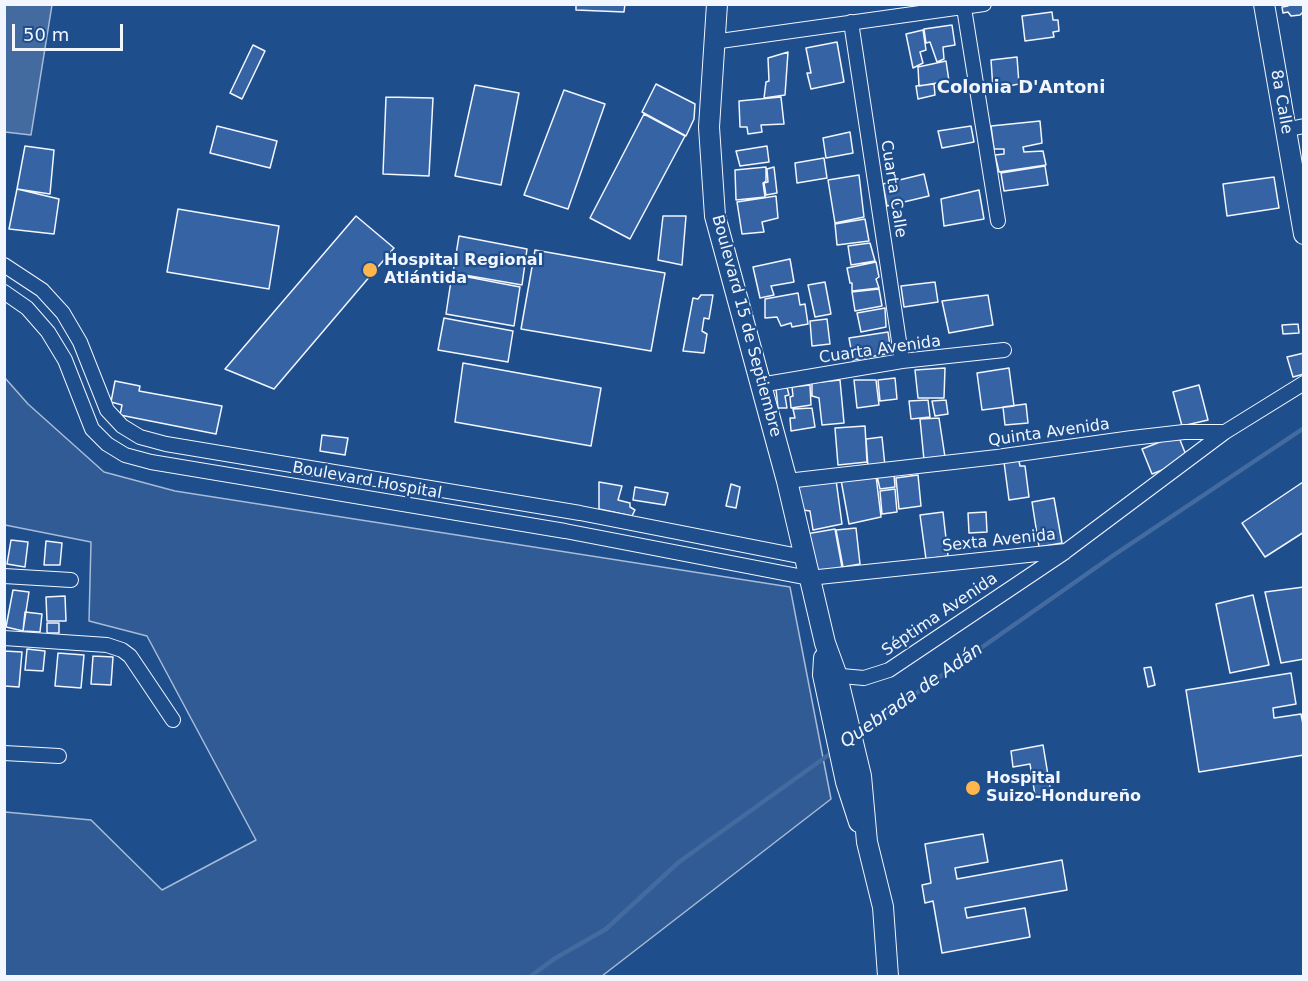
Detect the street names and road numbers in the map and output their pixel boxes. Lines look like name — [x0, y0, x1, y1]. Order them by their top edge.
street label: 8a Calle — [1266, 68, 1296, 136]
street label: Cuarta Calle — [876, 139, 910, 239]
street label: Boulevard 15 de Septiembre — [707, 213, 785, 439]
street label: Cuarta Avenida — [818, 332, 942, 368]
street label: Quinta Avenida — [987, 415, 1111, 451]
street label: Boulevard Hospital — [291, 458, 443, 504]
street label: Sexta Avenida — [941, 525, 1057, 557]
street label: Séptima Avenida — [879, 569, 1001, 661]

